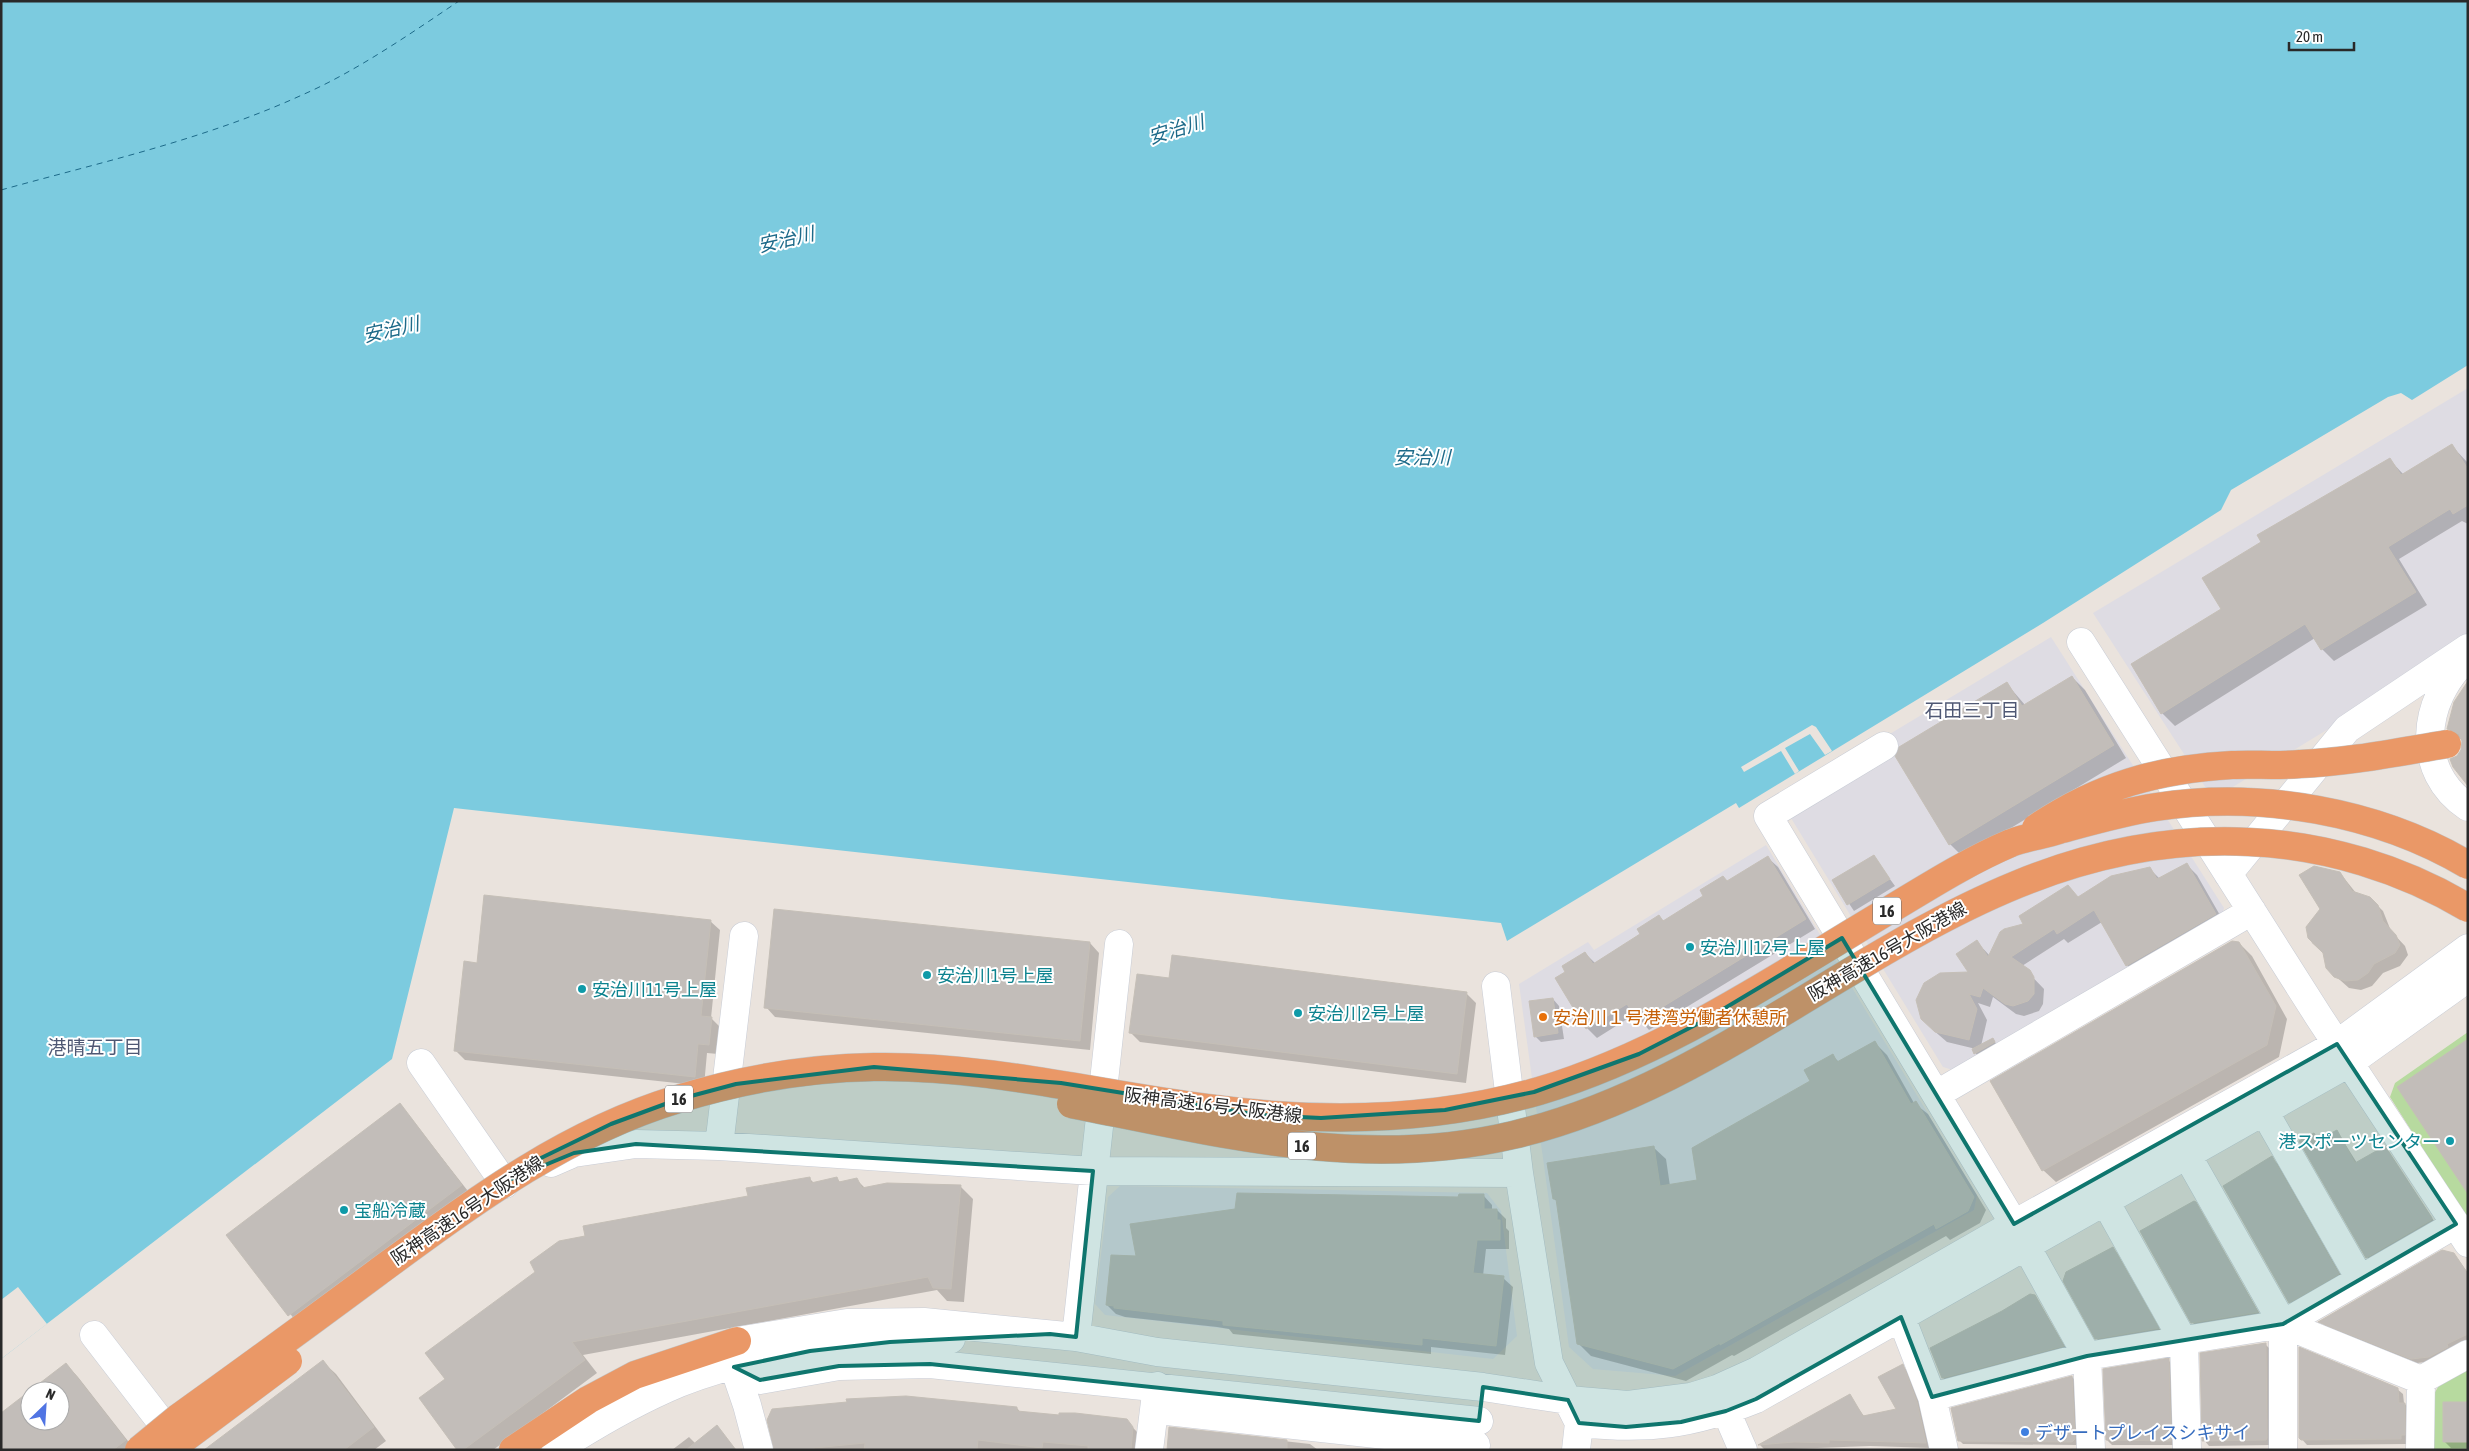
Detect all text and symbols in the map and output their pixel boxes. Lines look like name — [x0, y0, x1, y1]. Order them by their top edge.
scale bar — [2289, 20, 2354, 52]
text: 20 m — [2296, 28, 2323, 45]
water label: 安治川 — [1146, 110, 1208, 148]
water label: 安治川 — [756, 221, 818, 256]
water label: 安治川 — [361, 311, 423, 346]
water label: 安治川 — [1393, 446, 1452, 468]
district label: 石田三丁目 — [1924, 699, 2020, 721]
street label: 阪神高速16号大阪港線 — [1804, 897, 1970, 1005]
road number: 16 — [1873, 898, 1901, 924]
place label: 安治川12号上屋 — [1700, 937, 1825, 958]
marker: 安治川12号上屋 — [1684, 941, 1696, 953]
place label: 安治川1号上屋 — [937, 965, 1053, 986]
marker: 安治川1号上屋 — [921, 969, 933, 981]
place label: 安治川11号上屋 — [592, 979, 717, 1000]
marker: 安治川11号上屋 — [576, 983, 588, 995]
place label: 安治川2号上屋 — [1308, 1003, 1424, 1024]
marker: 安治川2号上屋 — [1292, 1007, 1304, 1019]
place label: 安治川１号港湾労働者休憩所 — [1553, 1007, 1787, 1028]
marker: 安治川１号港湾労働者休憩所 — [1537, 1011, 1549, 1023]
district label: 港晴五丁目 — [47, 1036, 143, 1058]
street label: 阪神高速16号大阪港線 — [1123, 1084, 1303, 1126]
road number: 16 — [665, 1086, 693, 1112]
place label: 港スポーツセンター — [2278, 1131, 2440, 1152]
road number: 16 — [1288, 1132, 1316, 1160]
marker: 港スポーツセンター — [2444, 1135, 2456, 1147]
street label: 阪神高速16号大阪港線 — [387, 1151, 547, 1269]
place label: 宝船冷蔵 — [354, 1200, 426, 1221]
marker: 宝船冷蔵 — [338, 1204, 350, 1216]
north arrow — [20, 1381, 70, 1431]
text: N — [43, 1385, 58, 1403]
place label: デザートプレイスシキサイ — [2035, 1422, 2250, 1443]
marker: デザートプレイスシキサイ — [2019, 1426, 2031, 1438]

